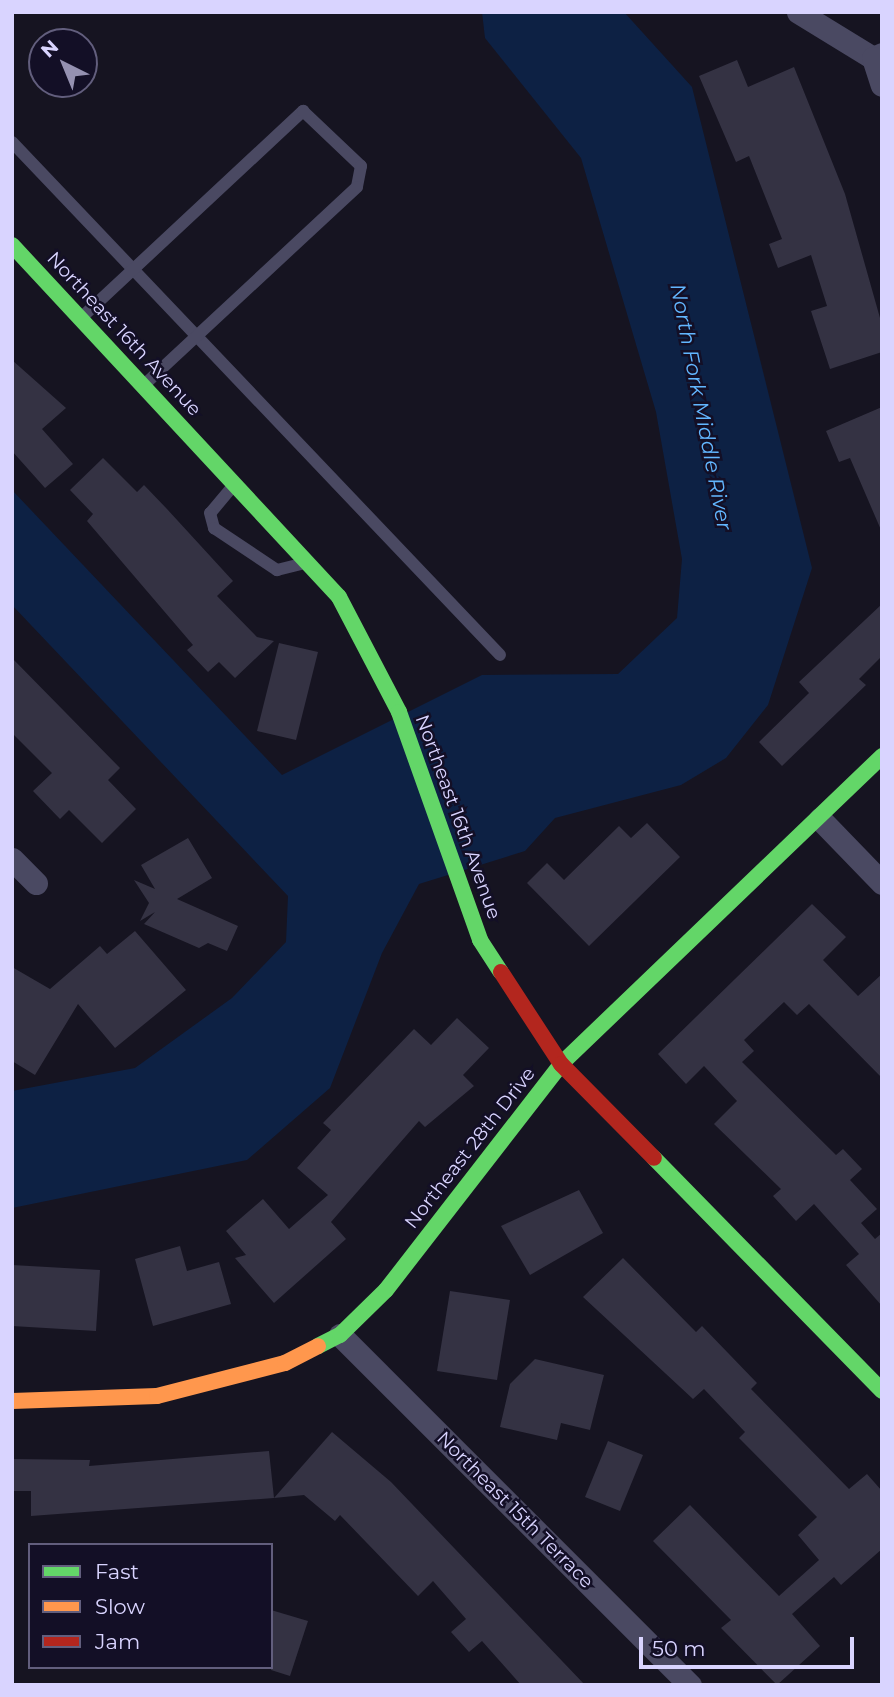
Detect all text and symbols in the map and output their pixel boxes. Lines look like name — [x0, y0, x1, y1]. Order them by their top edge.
north arrow — [28, 28, 98, 98]
text: N — [36, 35, 63, 62]
street label: Northeast 16th Avenue — [42, 247, 206, 421]
water label: North Fork Middle River — [665, 282, 737, 532]
street label: Northeast 16th Avenue — [410, 712, 506, 922]
street label: Northeast 28th Drive — [400, 1063, 540, 1233]
street label: Northeast 15th Terrace — [432, 1427, 598, 1593]
legend — [28, 1543, 273, 1669]
text: Fast — [95, 1559, 139, 1584]
text: Slow — [95, 1594, 145, 1619]
scale bar — [642, 1624, 857, 1668]
text: Jam — [95, 1629, 140, 1654]
text: 50 m — [652, 1636, 706, 1661]

